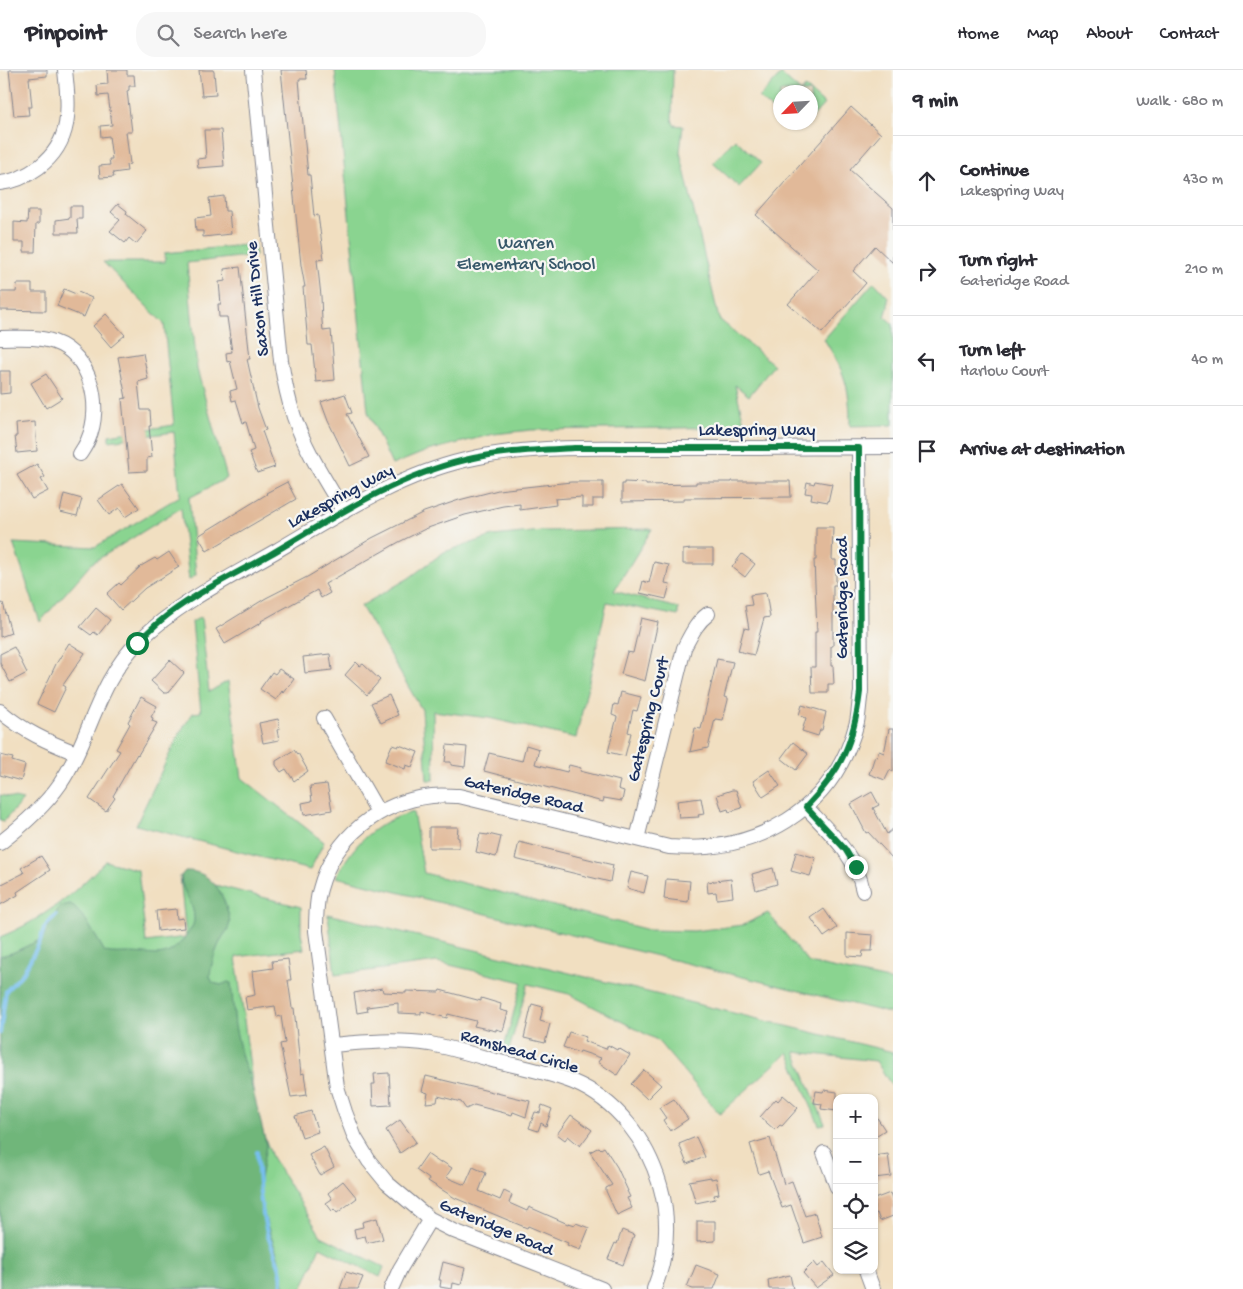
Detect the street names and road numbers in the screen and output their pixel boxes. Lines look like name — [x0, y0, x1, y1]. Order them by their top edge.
street label: Saxon Hill Drive — [242, 239, 275, 357]
street label: Lakespring Way — [699, 421, 816, 442]
street label: Lakespring Way — [285, 460, 398, 534]
street label: Gateridge Road — [833, 536, 854, 659]
street label: Gatespring Court — [624, 653, 676, 784]
street label: Gateridge Road — [462, 771, 587, 820]
street label: Ramshead Circle — [458, 1025, 582, 1080]
street label: Gateridge Road — [436, 1195, 558, 1262]

